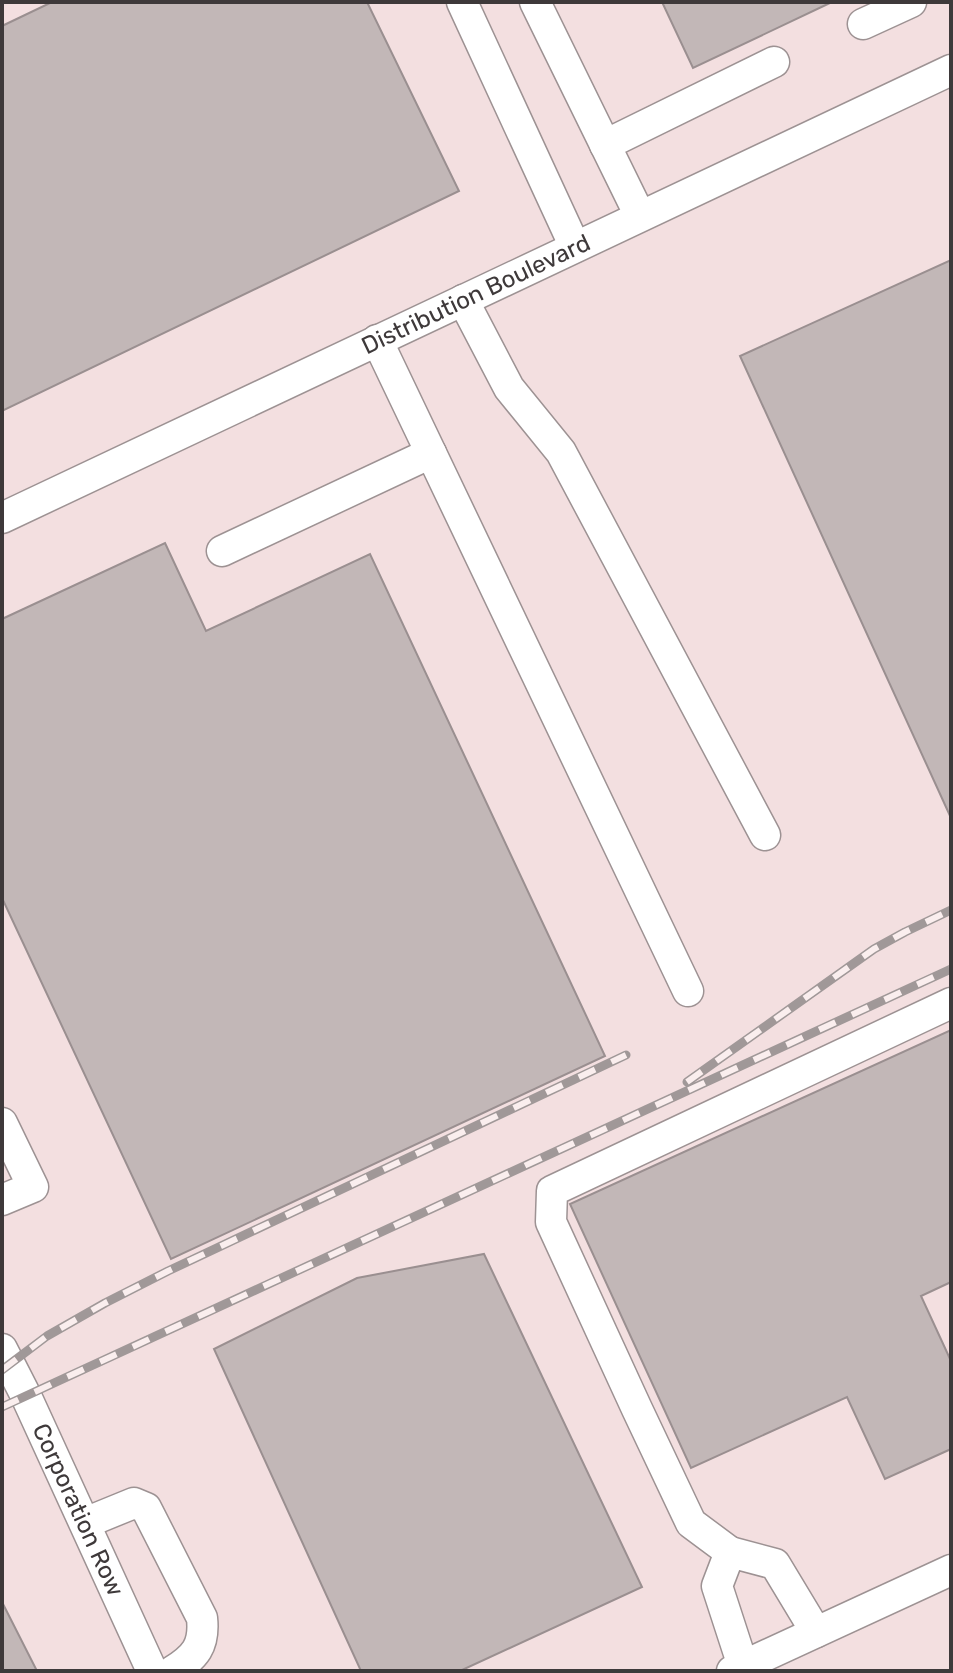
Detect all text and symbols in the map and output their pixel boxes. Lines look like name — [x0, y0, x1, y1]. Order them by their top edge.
street label: Distribution Boulevard — [357, 228, 595, 360]
street label: Corporation Row — [27, 1419, 130, 1601]

